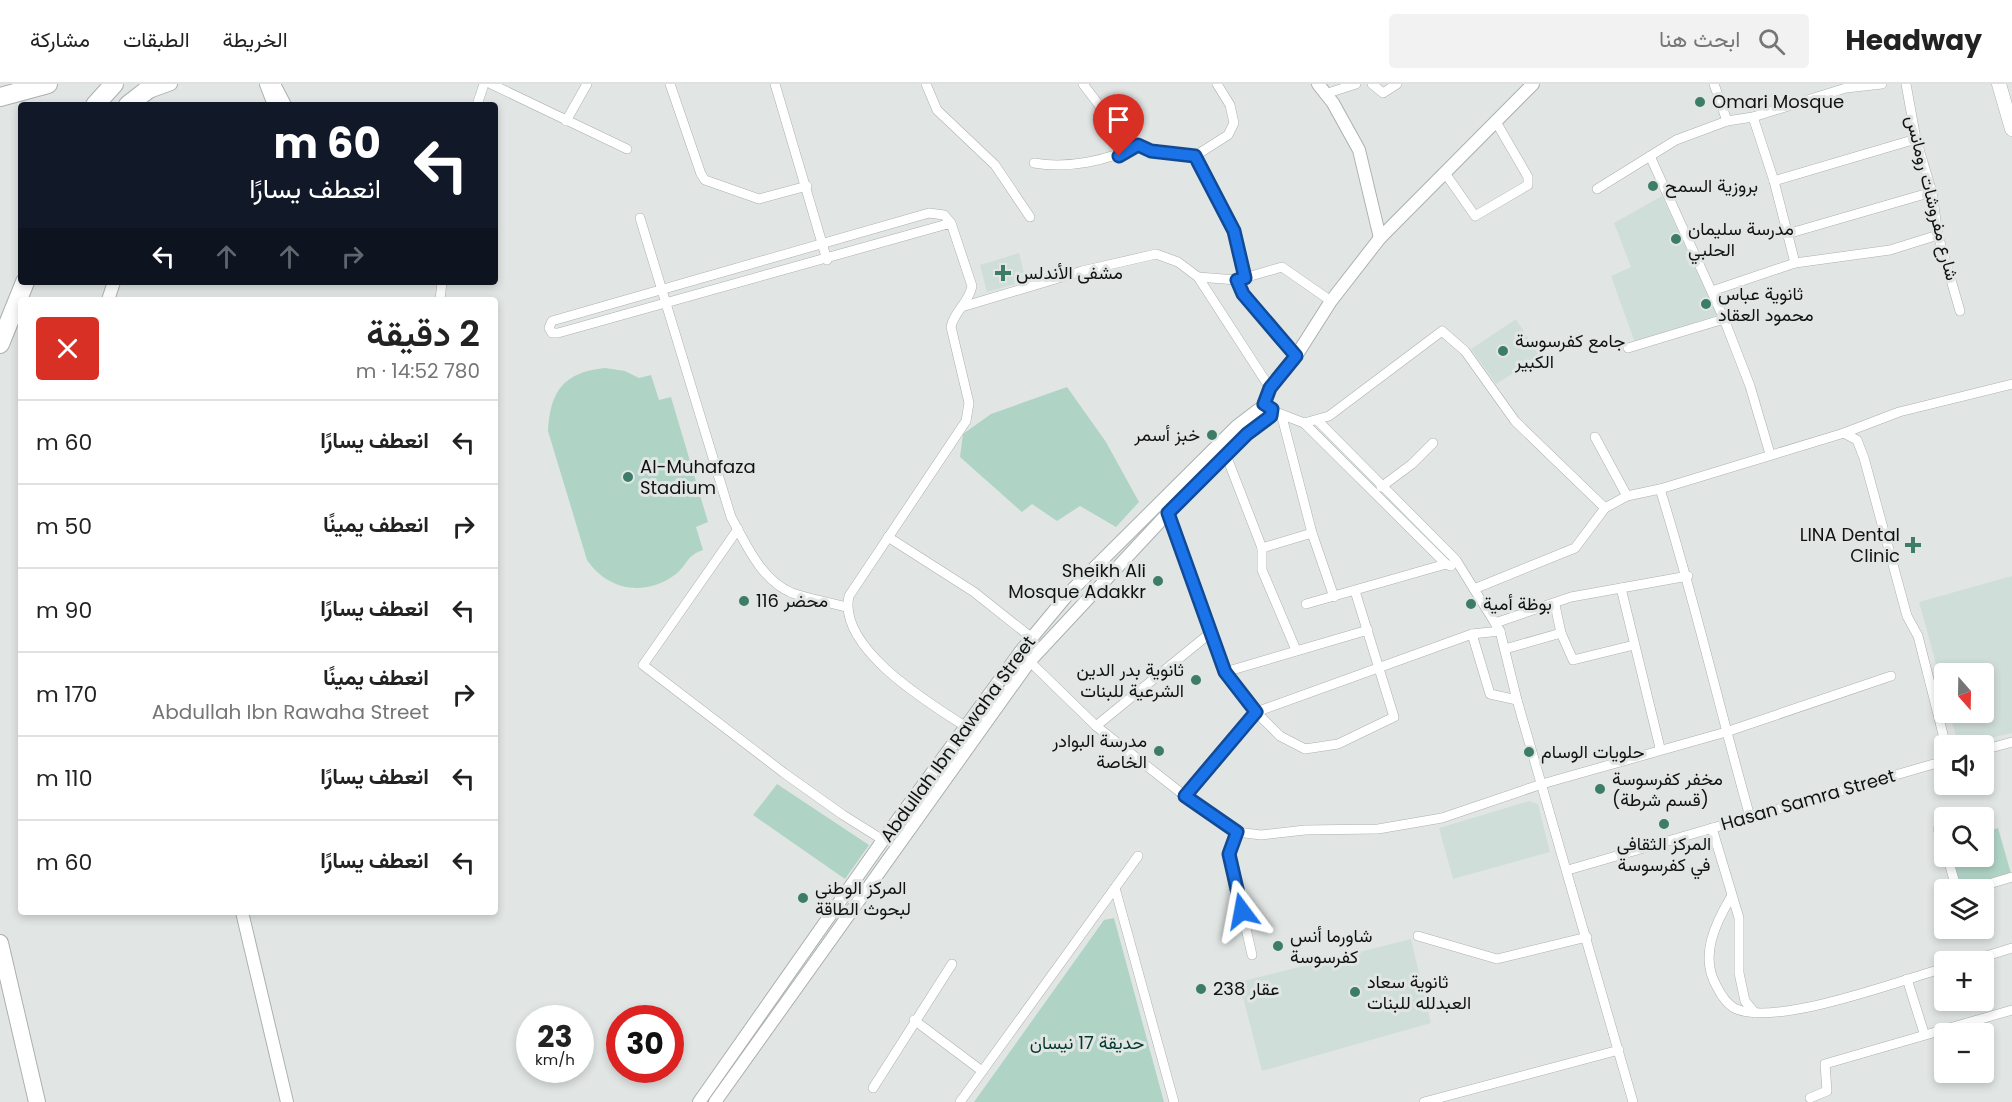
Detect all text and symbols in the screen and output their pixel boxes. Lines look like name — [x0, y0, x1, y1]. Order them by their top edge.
search box — [1389, 14, 1809, 68]
text: Headway — [1845, 21, 1982, 60]
text: ابحث هنا — [1659, 24, 1740, 55]
text: مشاركة — [30, 25, 90, 54]
text: الطبقات — [123, 25, 190, 54]
text: الخريطة — [223, 25, 288, 54]
icon: search — [1755, 25, 1788, 58]
place label: Omari Mosque — [1712, 89, 1844, 114]
pin — [1093, 94, 1144, 156]
marker: Omari Mosque — [1693, 95, 1707, 109]
icon: arrive — [1102, 103, 1135, 136]
street label: شارع مفروشات رومانس — [1900, 113, 1965, 283]
text: 60 m — [273, 114, 381, 173]
icon: left — [402, 126, 480, 204]
text: انعطف يسارًا — [249, 170, 381, 207]
place label: بروزية السمح — [1665, 173, 1758, 198]
marker: بروزية السمح — [1646, 179, 1660, 193]
place label: مدرسة سليمان الحلبي — [1688, 216, 1794, 265]
marker: مدرسة سليمان الحلبي — [1669, 232, 1683, 246]
icon: left — [147, 240, 180, 273]
icon: ahead — [210, 240, 243, 273]
icon: ahead — [273, 240, 306, 273]
icon: right — [336, 240, 369, 273]
place label: مشفى الأندلس — [1016, 260, 1123, 285]
marker: مشفى الأندلس — [994, 264, 1012, 282]
place label: ثانوية عباس محمود العقاد — [1718, 281, 1814, 327]
marker: ثانوية عباس محمود العقاد — [1699, 297, 1713, 311]
text: 2 دقيقة — [366, 308, 480, 359]
button: close — [36, 317, 99, 380]
place label: جامع كفرسوسة الكبير — [1514, 328, 1625, 374]
marker: جامع كفرسوسة الكبير — [1496, 344, 1510, 358]
text: 780 m · 14:52 — [356, 357, 480, 385]
place label: خبز أسمر — [1133, 422, 1200, 447]
text: انعطف يسارًا — [320, 425, 429, 456]
icon: left — [447, 426, 480, 459]
text: 60 m — [36, 427, 92, 458]
marker: خبز أسمر — [1205, 428, 1219, 442]
place label: Al-Muhafaza Stadium — [640, 454, 756, 500]
marker: Al-Muhafaza Stadium — [621, 470, 635, 484]
text: انعطف يمينًا — [323, 509, 429, 540]
icon: right — [447, 510, 480, 543]
text: 50 m — [36, 511, 92, 542]
place label: LINA Dental Clinic — [1800, 522, 1900, 568]
marker: LINA Dental Clinic — [1904, 536, 1922, 554]
place label: Sheikh Ali Mosque Adakkr — [1008, 558, 1146, 604]
marker: Sheikh Ali Mosque Adakkr — [1151, 574, 1165, 588]
place label: محضر 116 — [756, 588, 828, 613]
place label: بوظة أمية — [1483, 591, 1552, 616]
text: انعطف يسارًا — [320, 593, 429, 624]
icon: left — [447, 594, 480, 627]
marker: محضر 116 — [737, 594, 751, 608]
text: 90 m — [36, 595, 92, 626]
marker: بوظة أمية — [1464, 597, 1478, 611]
street label: Abdullah Ibn Rawaha Street — [874, 630, 1041, 847]
place label: ثانوية بدر الدين الشرعية للبنات — [1076, 657, 1184, 703]
text: انعطف يمينًا — [323, 662, 429, 693]
north arrow — [1934, 663, 1994, 723]
map controls — [1934, 663, 1994, 1083]
marker: ثانوية بدر الدين الشرعية للبنات — [1189, 673, 1203, 687]
icon: right — [447, 678, 480, 711]
text: 170 m — [36, 679, 97, 710]
text: Abdullah Ibn Rawaha Street — [152, 698, 429, 726]
place label: مدرسة البوادر الخاصة — [1051, 728, 1147, 774]
button: sound — [1934, 735, 1994, 795]
place label: حلويات الوسام — [1541, 739, 1645, 764]
marker: مدرسة البوادر الخاصة — [1152, 744, 1166, 758]
marker: حلويات الوسام — [1522, 745, 1536, 759]
text: انعطف يسارًا — [320, 761, 429, 792]
icon: left — [447, 762, 480, 795]
text: 110 m — [36, 763, 92, 794]
street label: Hasan Samra Street — [1718, 763, 1898, 836]
place label: مخفر كفرسوسة (قسم شرطة) — [1612, 766, 1723, 812]
marker: مخفر كفرسوسة (قسم شرطة) — [1593, 782, 1607, 796]
button: search — [1934, 807, 1994, 867]
marker: المركز الثقافي في كفرسوسة — [1657, 817, 1671, 831]
place label: المركز الثقافي في كفرسوسة — [1617, 831, 1711, 880]
text: انعطف يسارًا — [320, 845, 429, 876]
icon: left — [447, 846, 480, 879]
text: 60 m — [36, 847, 92, 878]
place label: المركز الوطني لبحوث الطاقة — [815, 875, 911, 921]
position arrow — [1210, 879, 1274, 943]
button: layers — [1934, 879, 1994, 939]
marker: المركز الوطني لبحوث الطاقة — [796, 891, 810, 905]
place label: شاورما أنس كفرسوسة — [1290, 923, 1372, 969]
marker: شاورما أنس كفرسوسة — [1271, 939, 1285, 953]
button: + — [1934, 951, 1994, 1011]
place label: ثانوية سعاد العبدلله للبنات — [1367, 969, 1471, 1015]
place label: عقار 238 — [1213, 976, 1279, 1001]
marker: عقار 238 — [1194, 982, 1208, 996]
marker: ثانوية سعاد العبدلله للبنات — [1348, 985, 1362, 999]
speed limit sign: 30 — [606, 1005, 684, 1083]
text: 23 — [537, 1015, 573, 1058]
button: − — [1934, 1023, 1994, 1083]
park label: حديقة 17 نيسان — [1030, 1030, 1144, 1055]
text: km/h — [535, 1049, 575, 1070]

